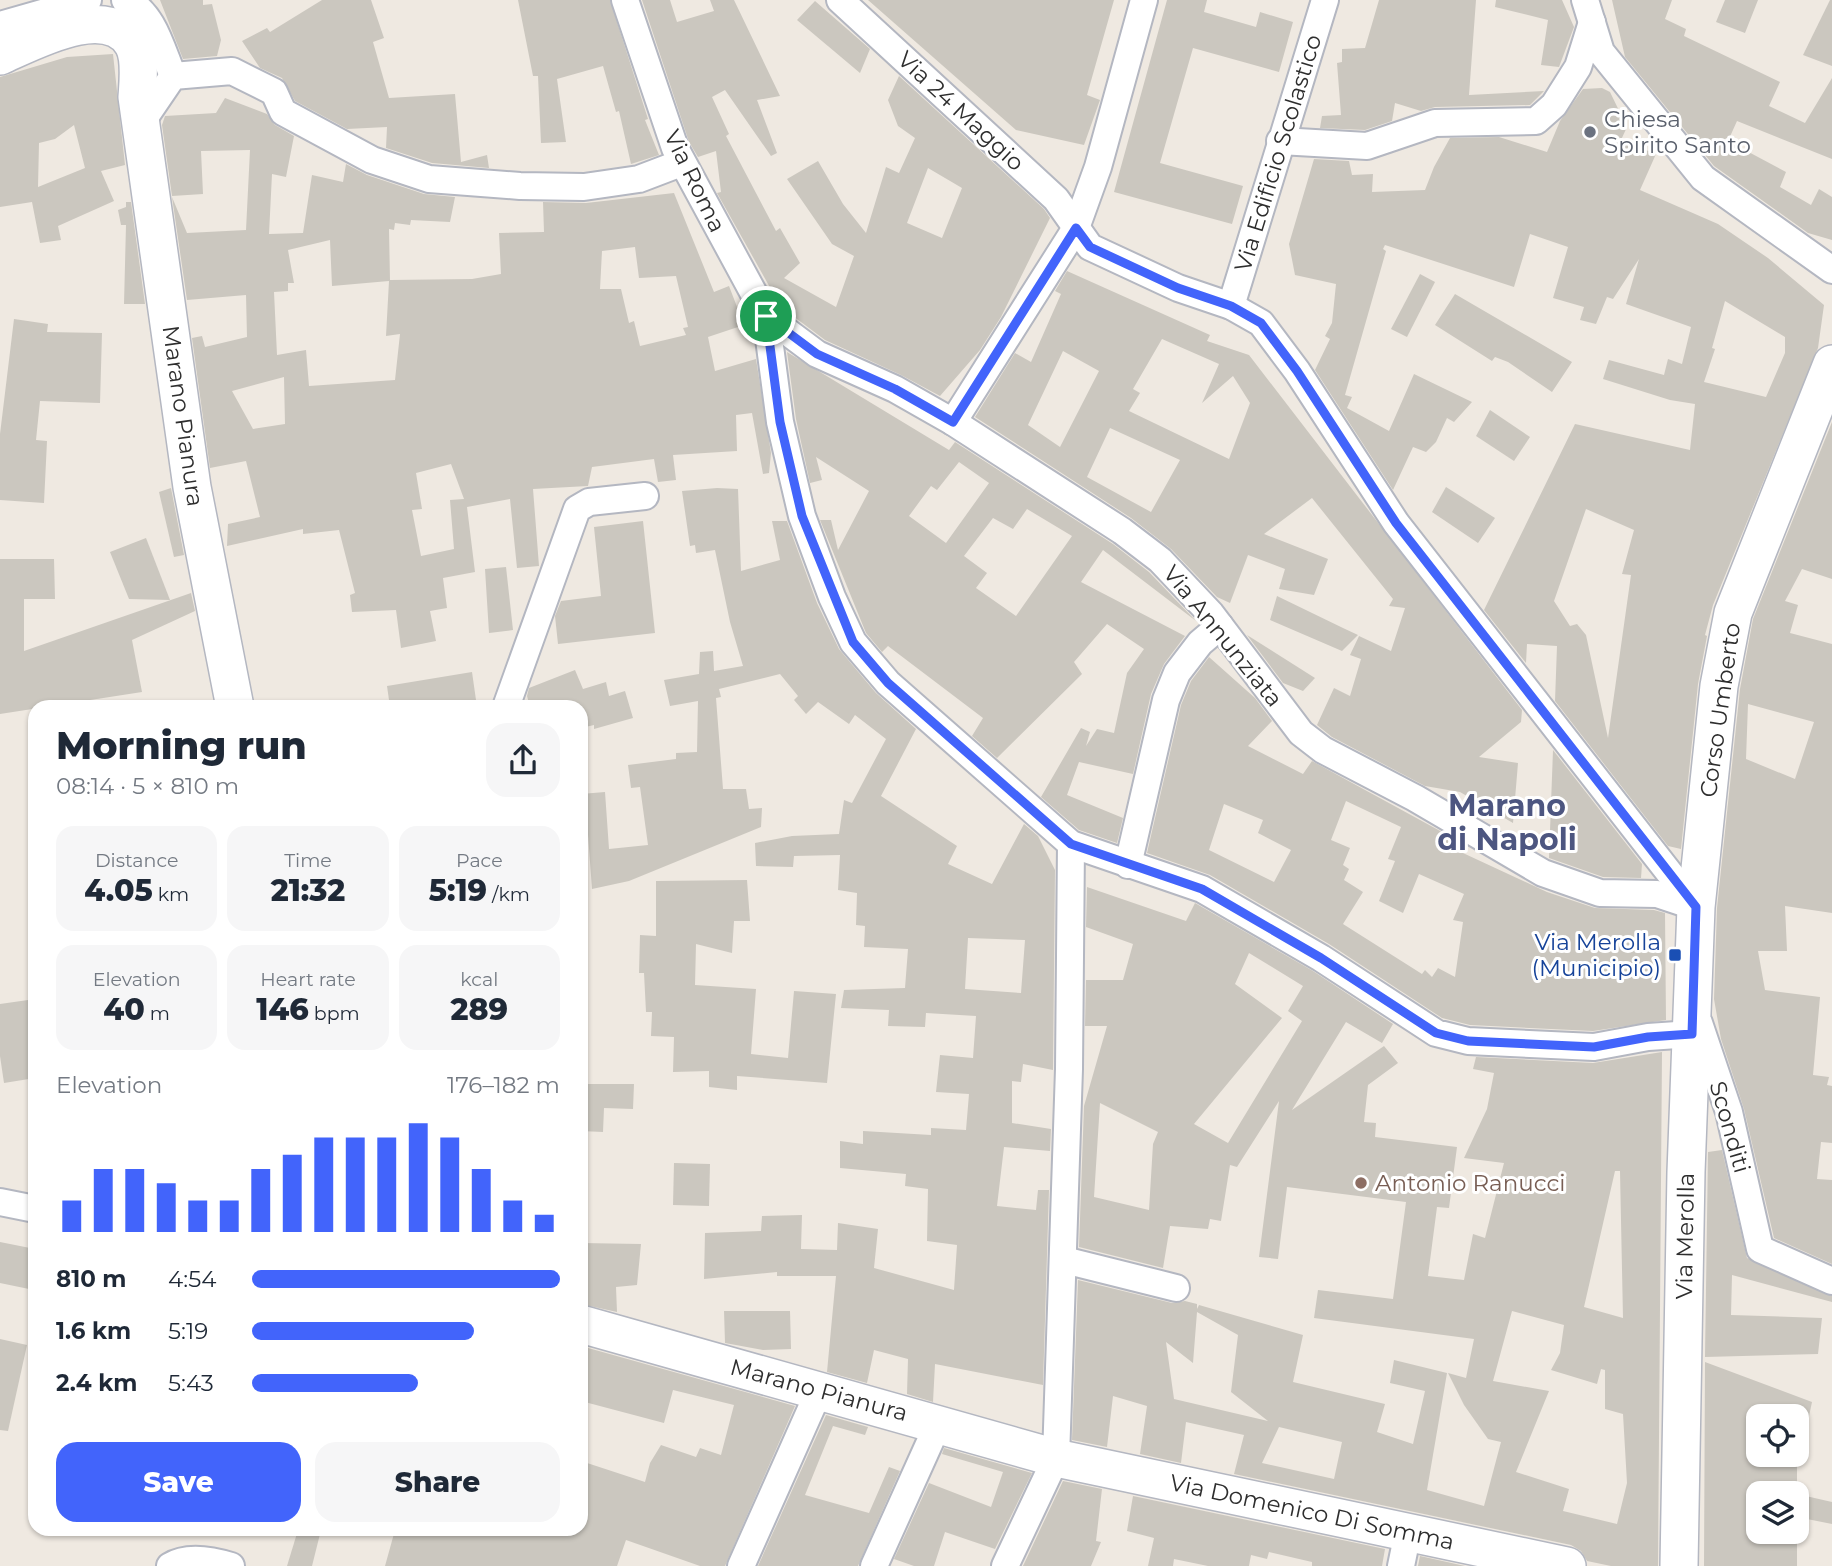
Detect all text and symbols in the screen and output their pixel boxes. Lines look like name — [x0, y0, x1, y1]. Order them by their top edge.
street label: Via Edificio Scolastico — [1229, 31, 1327, 275]
street label: Via 24 Maggio — [892, 45, 1030, 177]
place label: Chiesa Spirito Santo — [1604, 105, 1751, 159]
marker: Chiesa Spirito Santo — [1582, 124, 1598, 140]
street label: Via Roma — [658, 125, 732, 237]
pin — [736, 286, 796, 346]
icon: arrive — [747, 297, 785, 335]
street label: Marano Pianura — [156, 324, 210, 508]
street label: Via Annunziata — [1157, 560, 1289, 712]
street label: Corso Umberto — [1694, 621, 1746, 799]
text: Morning run — [56, 722, 307, 769]
button: share — [486, 723, 560, 797]
text: 08:14 · 5 × 810 m — [56, 772, 239, 800]
district label: Marano di Napoli — [1437, 787, 1577, 858]
text: Distance — [95, 849, 178, 872]
text: Time — [284, 849, 332, 872]
text: Pace — [456, 849, 503, 872]
text: 4.05 — [84, 872, 153, 909]
text: 21:32 — [271, 872, 345, 909]
text: 5:19 — [429, 872, 487, 909]
text: km — [153, 883, 189, 906]
text: /km — [487, 883, 530, 906]
place label: Via Merolla (Municipio) — [1532, 928, 1661, 982]
marker: Via Merolla (Municipio) — [1667, 947, 1683, 963]
text: Elevation — [93, 968, 181, 991]
text: Heart rate — [260, 968, 356, 991]
text: kcal — [460, 968, 498, 991]
text: 40 — [103, 991, 145, 1028]
text: 146 — [256, 991, 309, 1028]
text: 289 — [451, 991, 508, 1028]
text: m — [145, 1002, 170, 1025]
text: bpm — [309, 1002, 360, 1025]
text: Elevation — [56, 1071, 162, 1099]
text: 176–182 m — [447, 1071, 560, 1099]
street label: Sconditi — [1704, 1078, 1756, 1176]
place label: Antonio Ranucci — [1375, 1169, 1565, 1197]
street label: Via Merolla — [1670, 1172, 1700, 1300]
marker: Antonio Ranucci — [1353, 1175, 1369, 1191]
text: 810 m — [56, 1265, 126, 1293]
text: 4:54 — [168, 1265, 216, 1293]
text: 1.6 km — [56, 1317, 131, 1345]
text: 5:19 — [168, 1317, 208, 1345]
street label: Marano Pianura — [727, 1353, 911, 1427]
text: 2.4 km — [56, 1369, 137, 1397]
text: 5:43 — [168, 1369, 214, 1397]
map controls — [1746, 1404, 1809, 1544]
button: locate — [1746, 1404, 1809, 1467]
button: Save — [56, 1442, 301, 1522]
button: Share — [315, 1442, 560, 1522]
street label: Via Domenico Di Somma — [1167, 1468, 1457, 1556]
button: layers — [1746, 1481, 1809, 1544]

